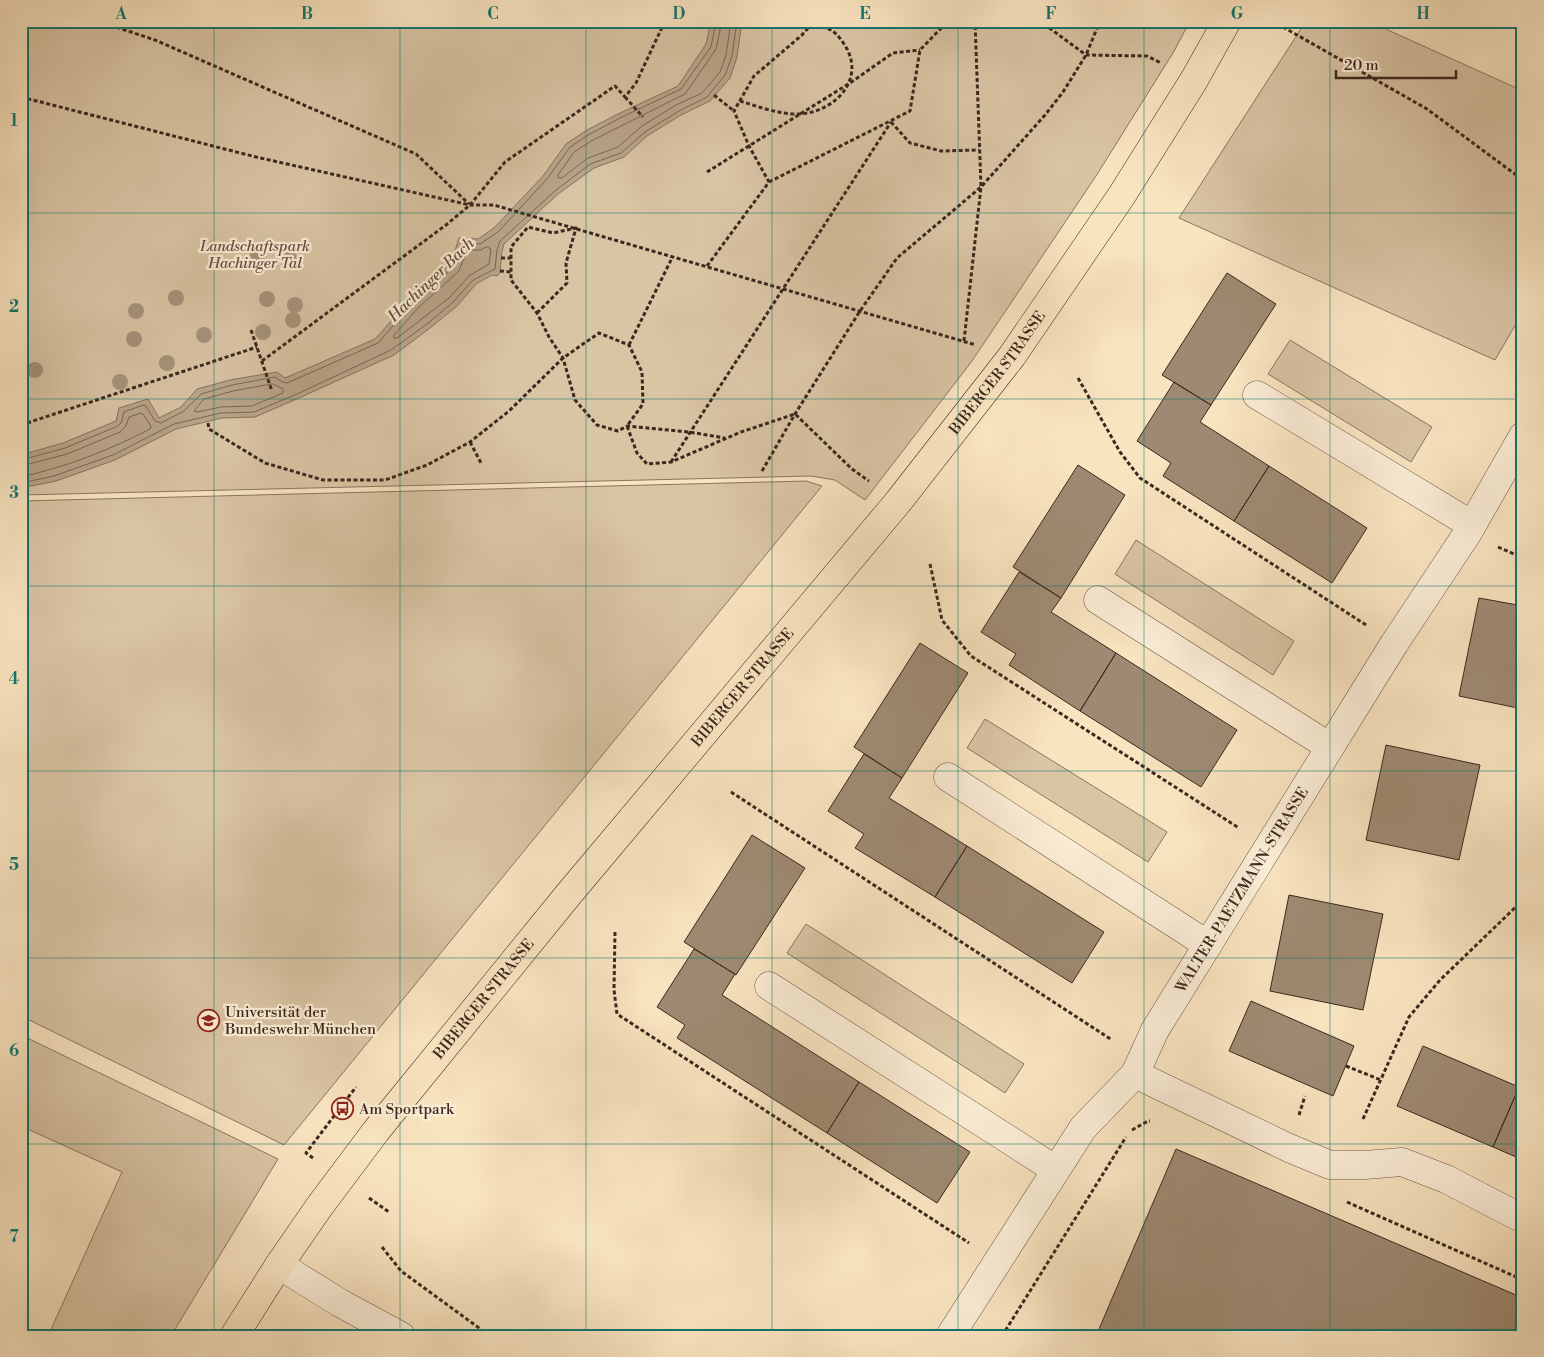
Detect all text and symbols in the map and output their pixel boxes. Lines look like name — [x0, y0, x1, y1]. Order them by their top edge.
text: A — [114, 4, 127, 24]
text: B — [301, 4, 313, 24]
text: C — [487, 4, 499, 24]
text: D — [673, 4, 686, 24]
text: E — [859, 4, 871, 24]
text: F — [1045, 4, 1057, 24]
text: G — [1231, 4, 1244, 24]
text: H — [1416, 4, 1430, 24]
scale bar — [1336, 48, 1456, 80]
text: 20 m — [1344, 56, 1379, 75]
text: 1 — [10, 111, 18, 131]
water label: Hachinger Bach — [383, 234, 479, 327]
park label: Landschaftspark Hachinger Tal — [199, 237, 310, 273]
text: 2 — [9, 297, 19, 317]
street label: BIBERGER STRASSE — [944, 307, 1050, 439]
text: 3 — [9, 483, 19, 503]
street label: BIBERGER STRASSE — [686, 624, 798, 751]
text: 4 — [9, 669, 20, 689]
street label: WALTER-PAETZMANN-STRASSE — [1170, 784, 1313, 997]
text: 5 — [9, 855, 19, 875]
street label: BIBERGER STRASSE — [428, 935, 538, 1064]
place label: Universität der Bundeswehr München — [224, 1003, 376, 1039]
school or university icon: Universität der Bundeswehr München — [197, 1009, 221, 1033]
text: 6 — [9, 1041, 19, 1061]
bus stop icon: Am Sportpark — [331, 1097, 355, 1121]
place label: Am Sportpark — [358, 1100, 455, 1119]
text: 7 — [9, 1227, 19, 1247]

